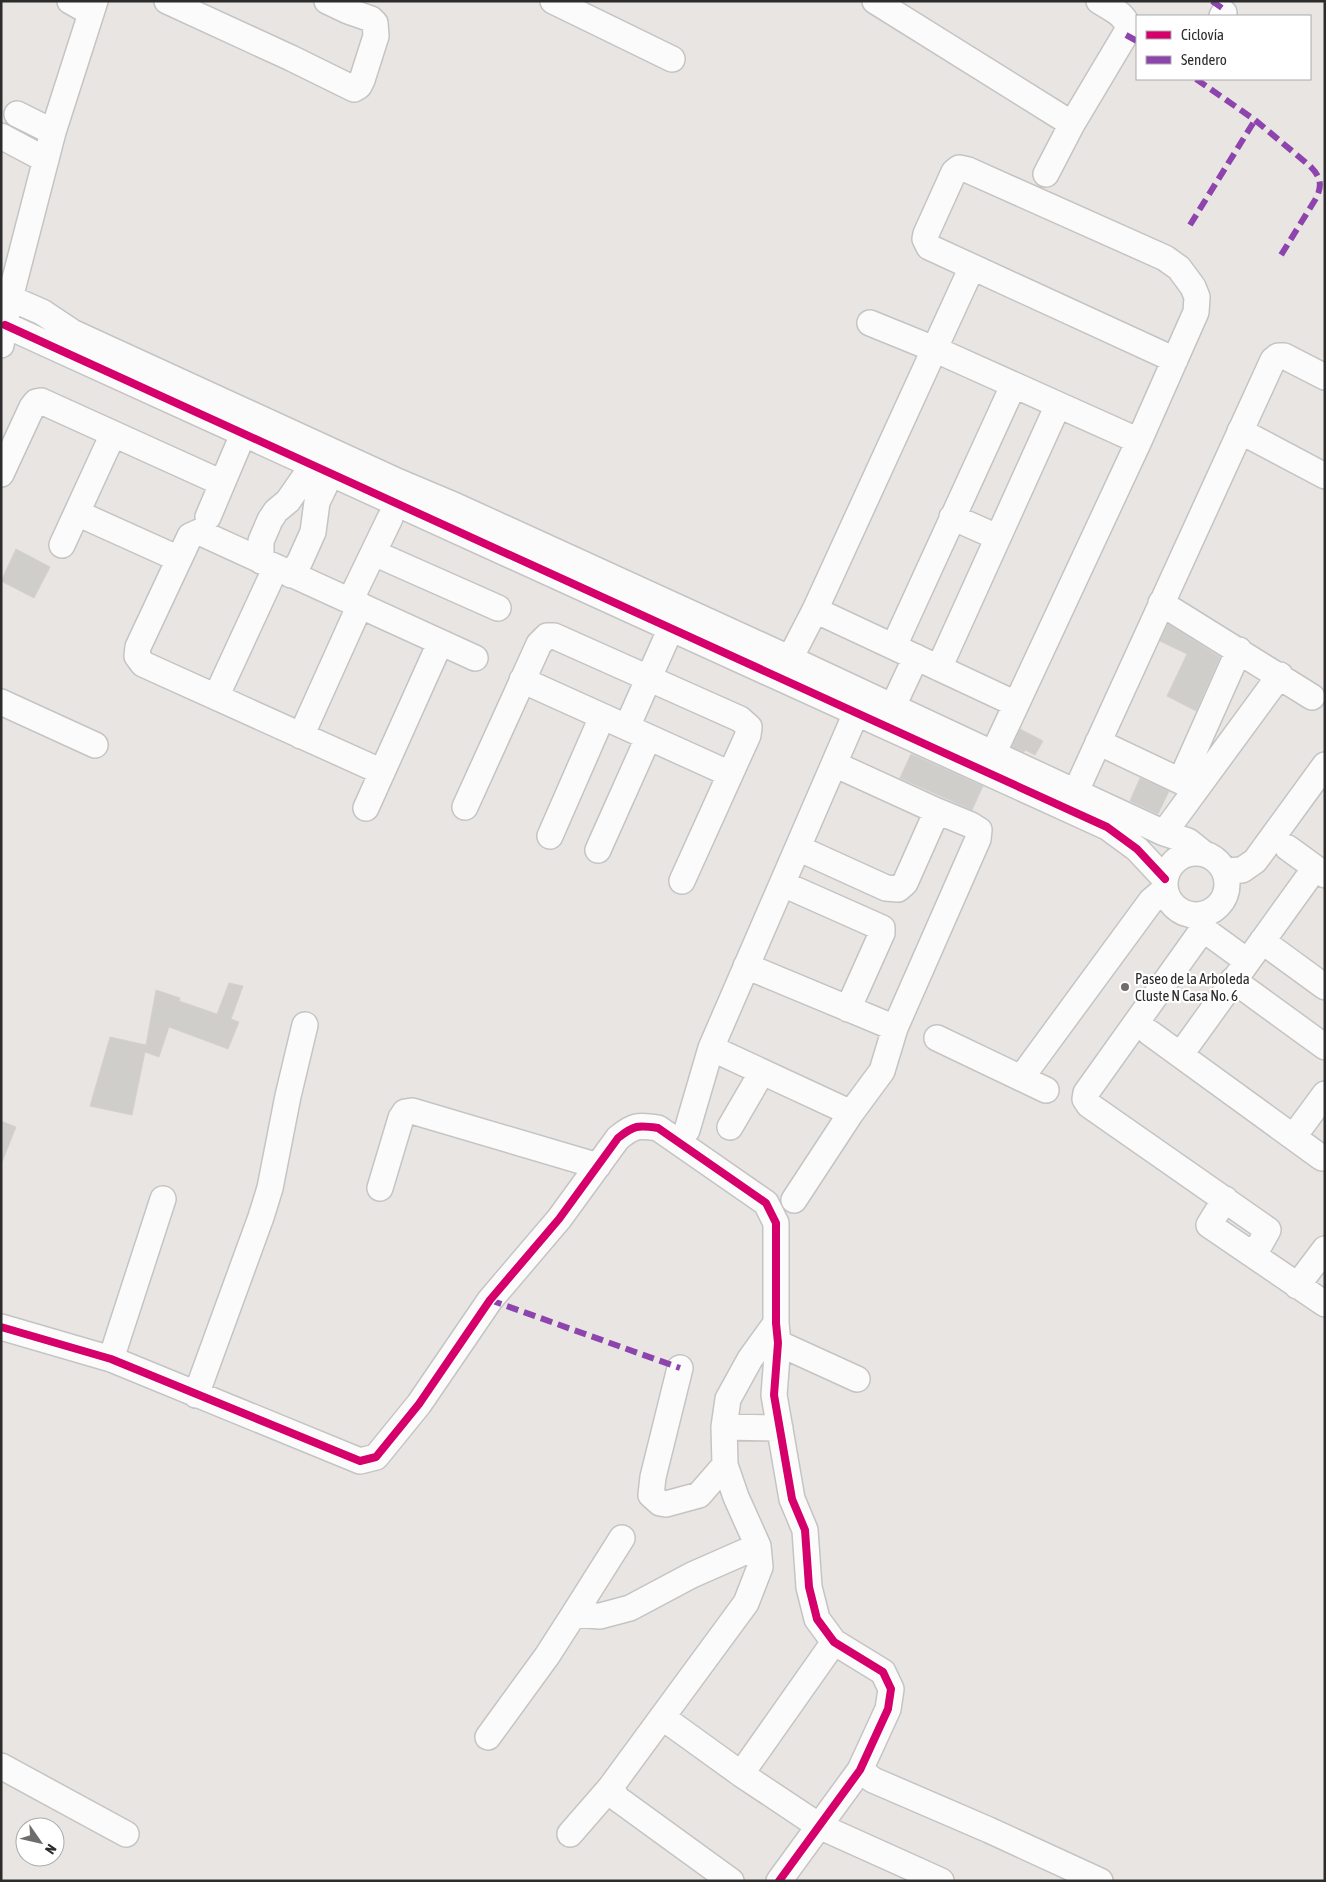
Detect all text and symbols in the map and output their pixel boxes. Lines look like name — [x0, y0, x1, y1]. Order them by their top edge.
legend — [1136, 15, 1311, 80]
text: Ciclovía — [1181, 26, 1224, 43]
text: Sendero — [1181, 51, 1227, 68]
place label: Paseo de la Arboleda Cluste N Casa No. 6 — [1135, 970, 1250, 1004]
marker: Paseo de la Arboleda Cluste N Casa No. 6 — [1119, 981, 1131, 993]
north arrow — [15, 1817, 65, 1867]
text: N — [42, 1841, 60, 1857]

